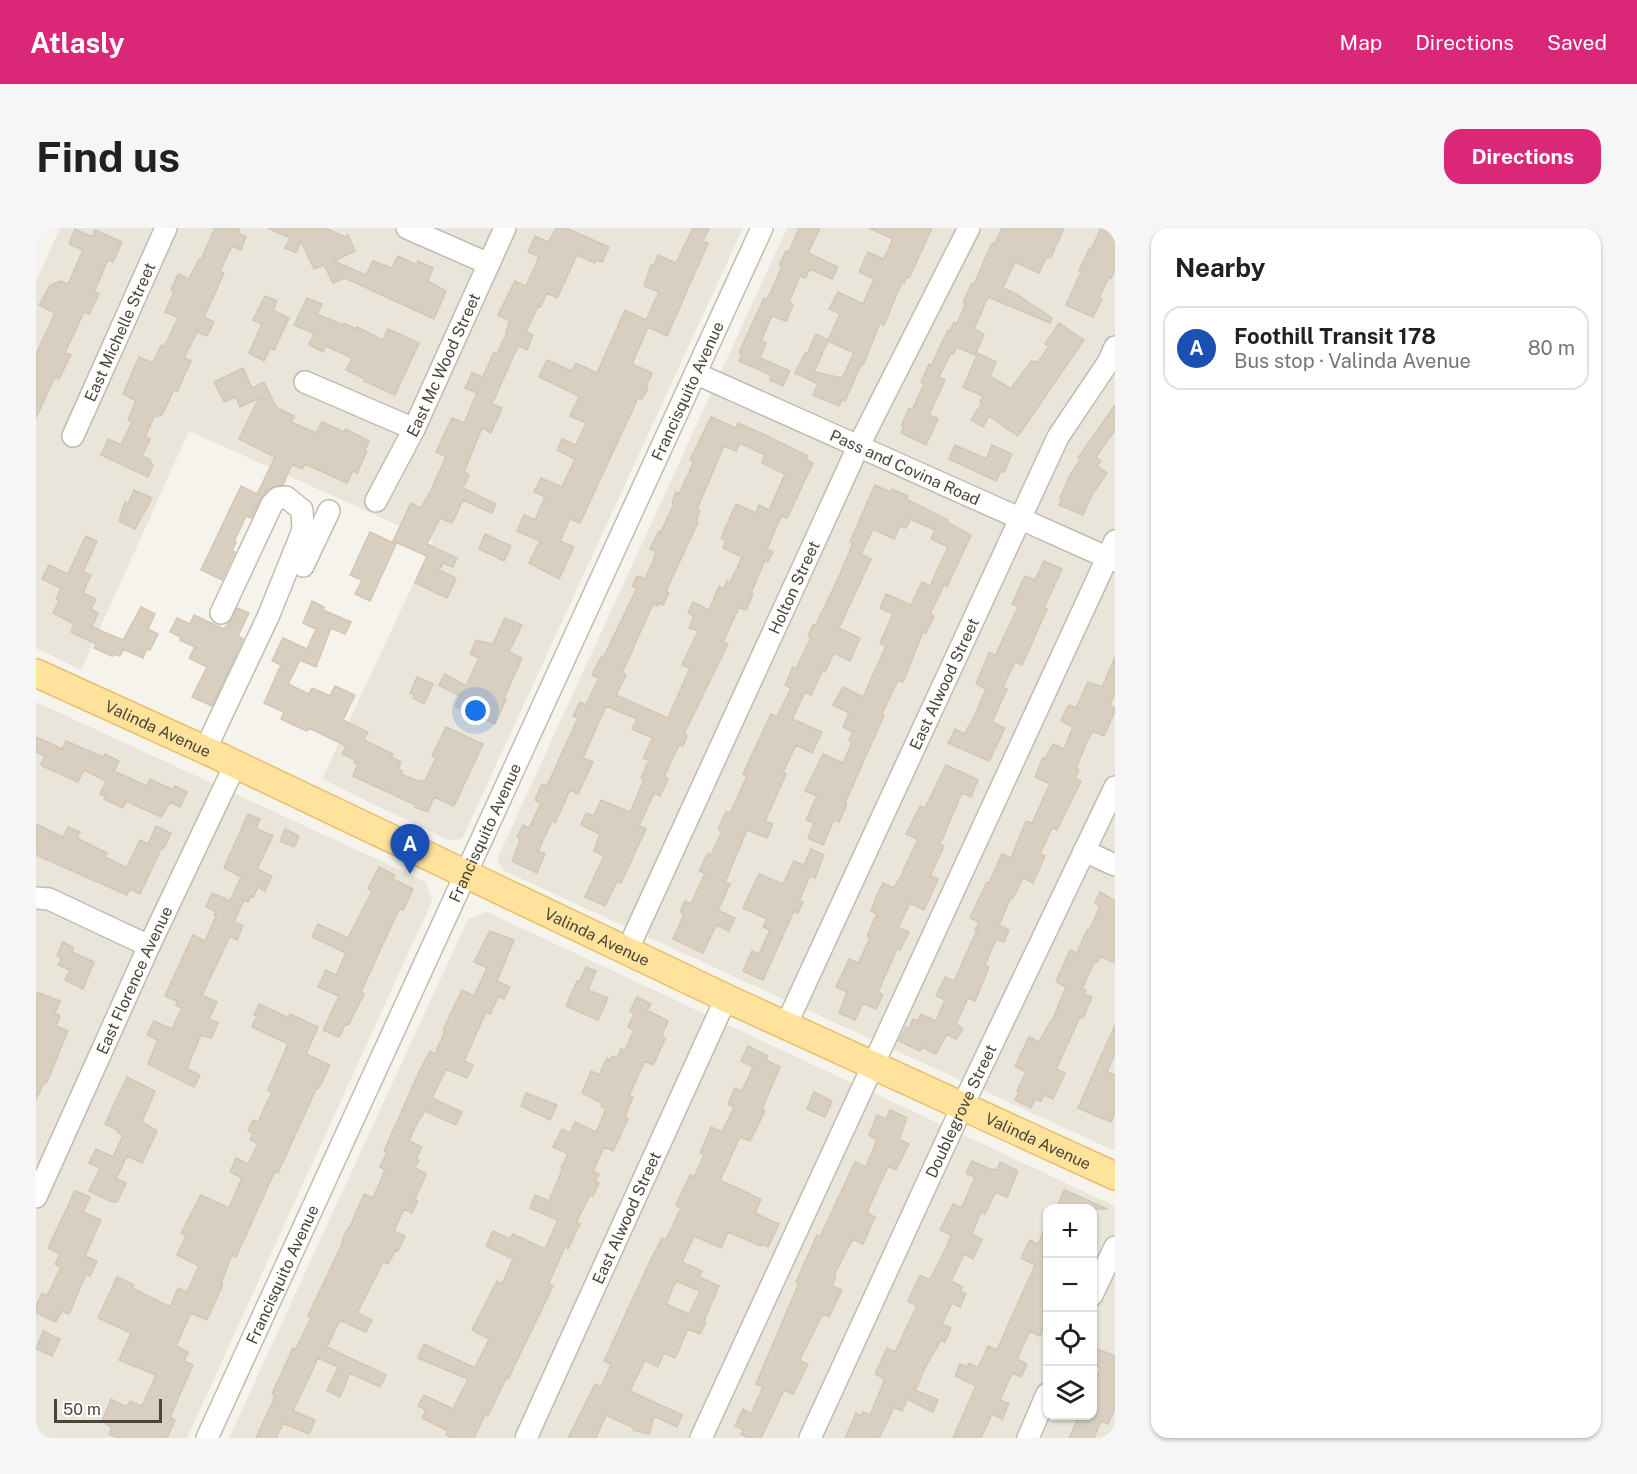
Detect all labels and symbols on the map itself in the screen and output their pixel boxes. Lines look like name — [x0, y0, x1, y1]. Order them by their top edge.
street label: East Michelle Street — [80, 259, 159, 404]
street label: East Mc Wood Street — [402, 290, 484, 440]
street label: Francisquito Avenue — [647, 318, 727, 463]
street label: Pass and Covina Road — [827, 425, 983, 509]
street label: Holton Street — [764, 538, 823, 637]
street label: East Alwood Street — [905, 615, 983, 753]
street label: Valinda Avenue — [102, 696, 214, 761]
your location — [461, 696, 490, 725]
street label: Francisquito Avenue — [445, 760, 525, 905]
pin: A — [390, 824, 430, 874]
street label: East Florence Avenue — [92, 903, 176, 1057]
street label: Valinda Avenue — [541, 903, 653, 970]
street label: Doublegrove Street — [921, 1041, 1000, 1181]
street label: Valinda Avenue — [982, 1108, 1094, 1173]
street label: East Alwood Street — [588, 1149, 664, 1287]
street label: Francisquito Avenue — [242, 1202, 322, 1347]
scale bar — [54, 1396, 162, 1424]

